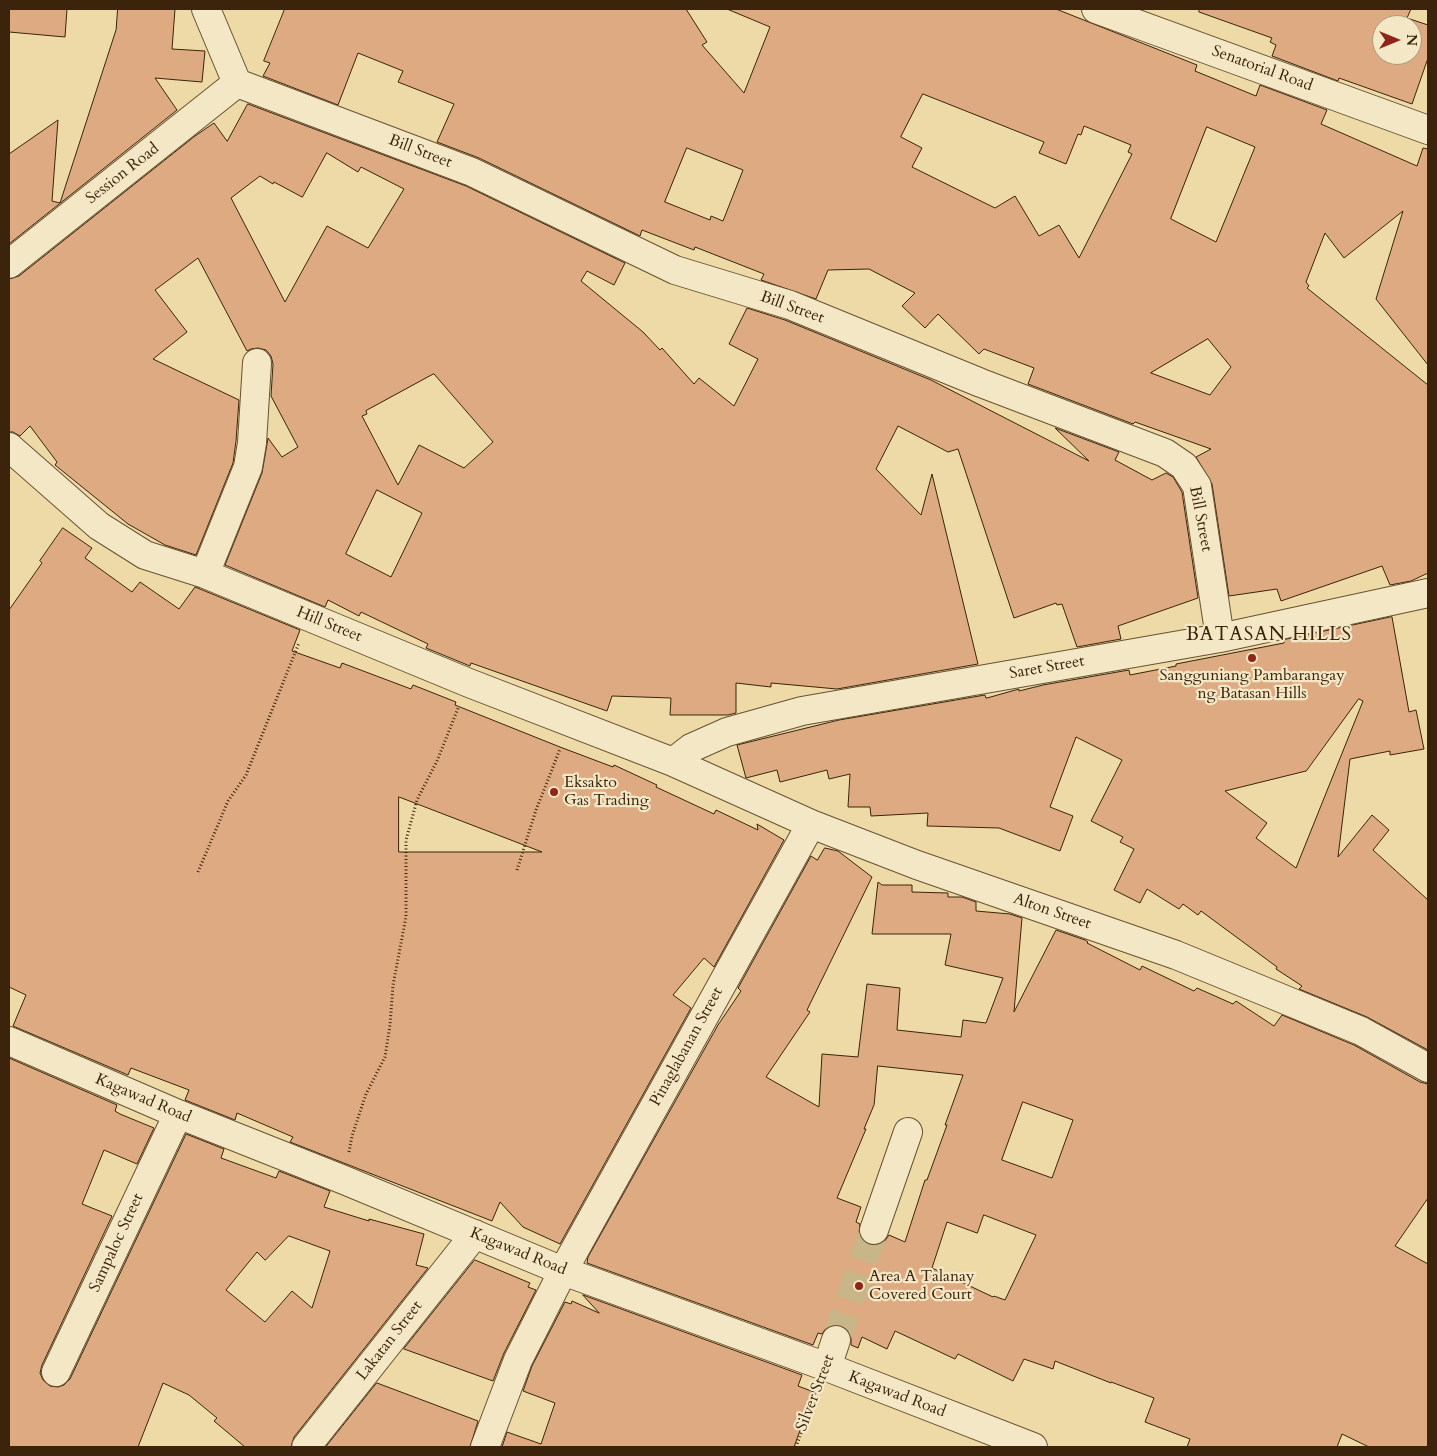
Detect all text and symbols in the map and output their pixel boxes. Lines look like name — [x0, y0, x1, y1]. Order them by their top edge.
north arrow — [1372, 15, 1422, 65]
text: N — [1402, 34, 1421, 46]
street label: Senatorial Road — [1209, 42, 1315, 96]
street label: Bill Street — [386, 131, 454, 173]
street label: Session Road — [83, 139, 163, 209]
street label: Bill Street — [758, 288, 826, 328]
street label: Bill Street — [1184, 485, 1216, 553]
street label: Hill Street — [294, 603, 364, 647]
district label: BATASAN HILLS — [1184, 625, 1354, 647]
street label: Saret Street — [1008, 652, 1086, 684]
marker: Sangguniang Pambarangay ng Batasan Hills — [1246, 652, 1258, 664]
place label: Sangguniang Pambarangay ng Batasan Hills — [1159, 666, 1345, 704]
place label: Eksakto Gas Trading — [564, 773, 649, 811]
marker: Eksakto Gas Trading — [548, 786, 560, 798]
street label: Alton Street — [1011, 890, 1093, 934]
street label: Pinaglabanan Street — [646, 984, 728, 1110]
street label: Kagawad Road — [92, 1070, 194, 1128]
street label: Sampaloc Street — [86, 1191, 148, 1295]
street label: Kagawad Road — [467, 1224, 569, 1280]
place label: Area A Talanay Covered Court — [869, 1267, 974, 1305]
marker: Area A Talanay Covered Court — [853, 1280, 865, 1292]
street label: Lakatan Street — [353, 1297, 427, 1385]
street label: Silver Street — [793, 1352, 839, 1434]
street label: Kagawad Road — [846, 1368, 948, 1422]

